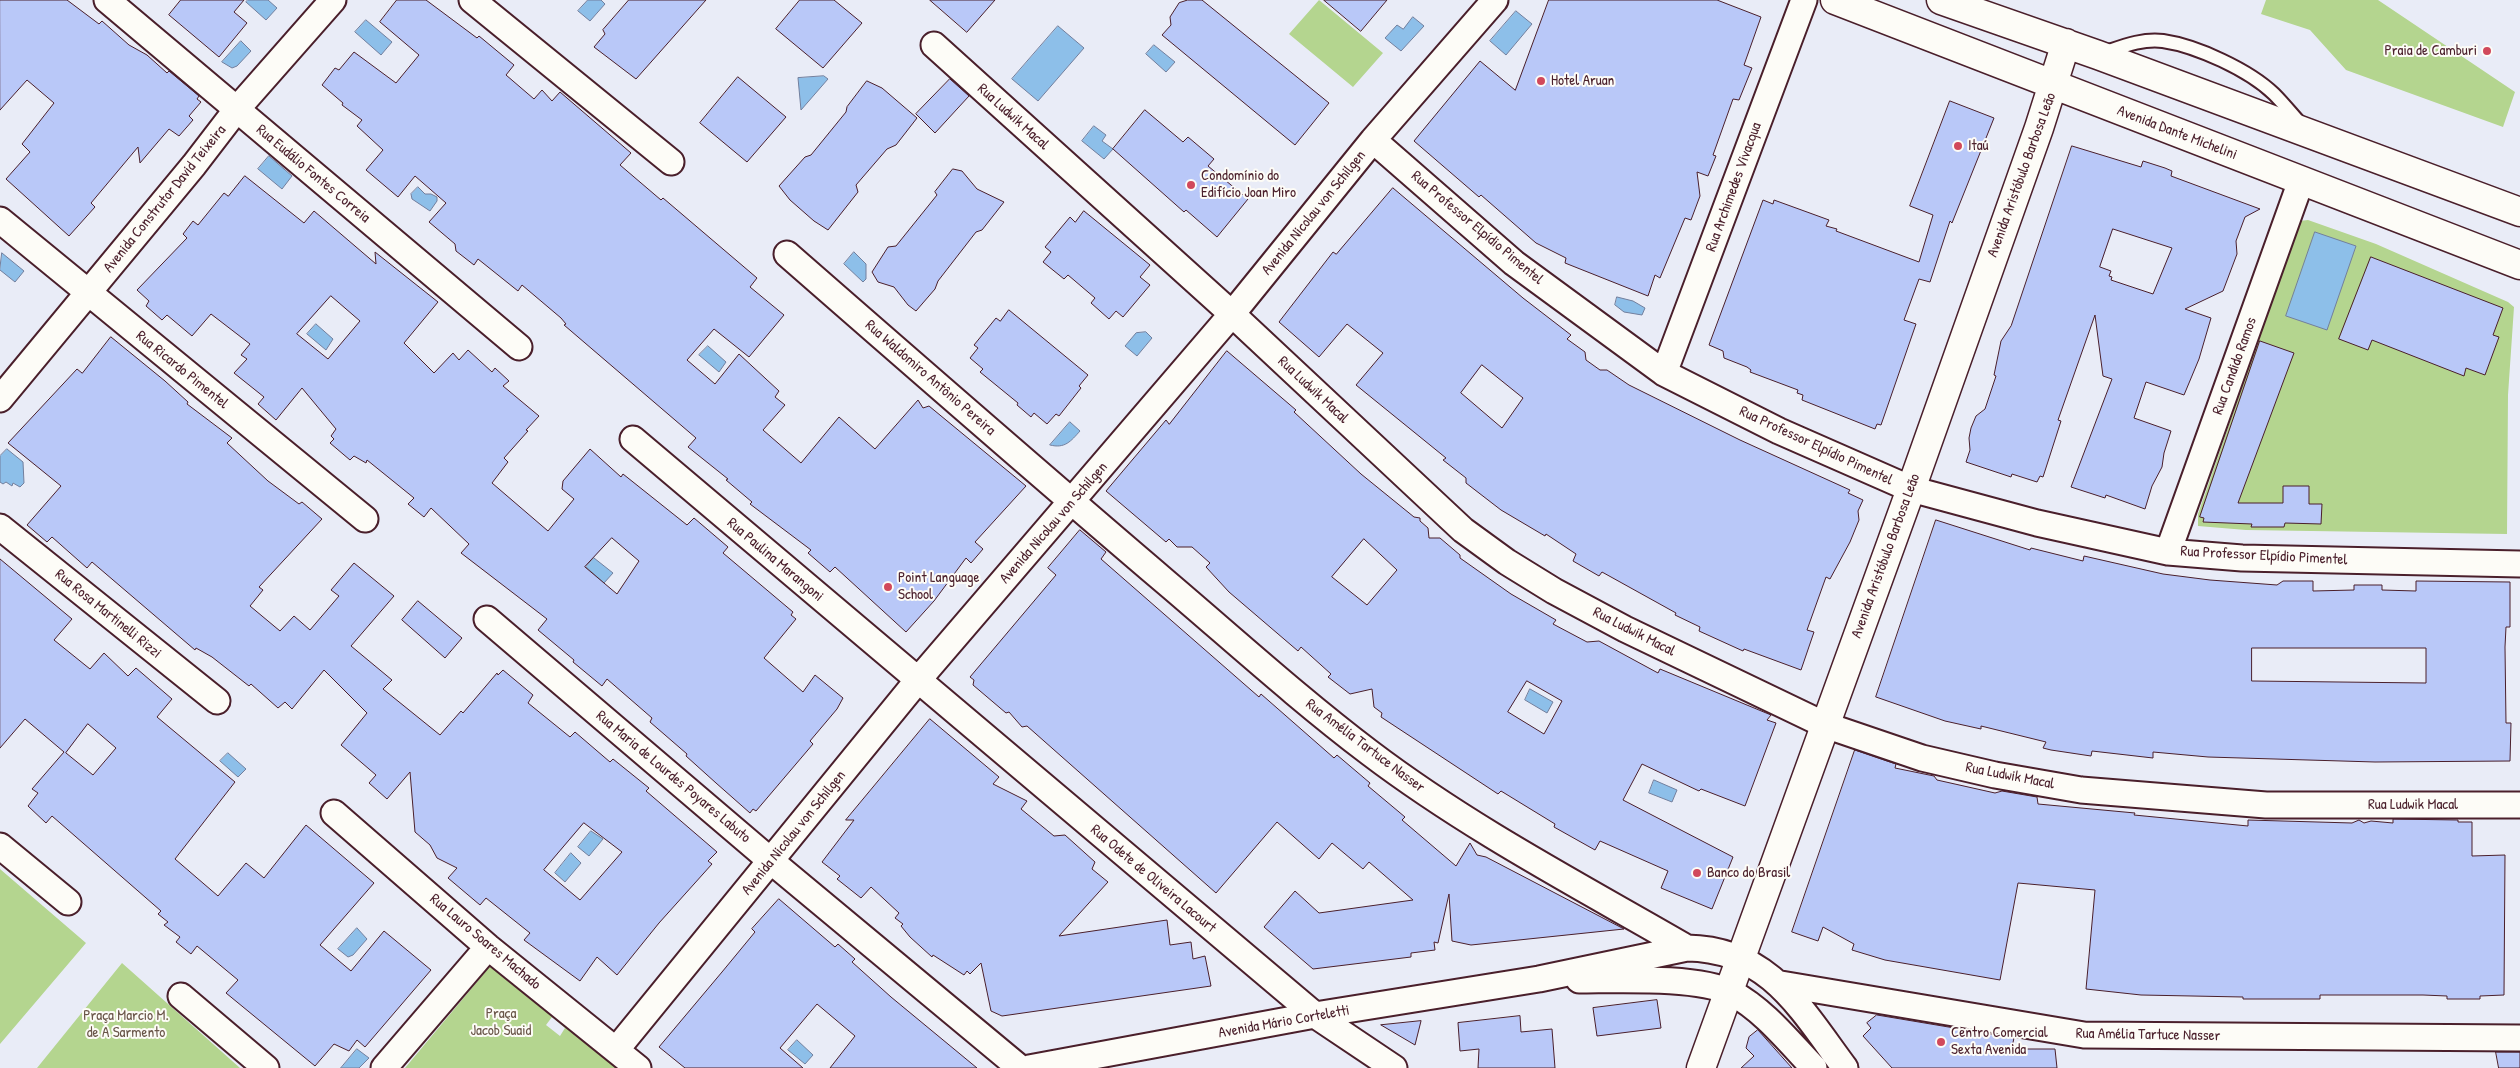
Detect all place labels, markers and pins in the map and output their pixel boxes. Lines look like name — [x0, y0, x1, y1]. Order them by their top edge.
place label: Praia de Camburi — [2385, 42, 2477, 60]
marker: Praia de Camburi — [2481, 45, 2493, 57]
place label: Hotel Aruan — [1551, 72, 1614, 90]
marker: Hotel Aruan — [1535, 75, 1547, 87]
place label: Itaú — [1968, 137, 1989, 155]
marker: Itaú — [1952, 140, 1964, 152]
place label: Condomínio do Edifício Joan Miro — [1201, 167, 1296, 202]
marker: Condomínio do Edifício Joan Miro — [1185, 179, 1197, 191]
place label: Point Language School — [898, 569, 979, 604]
marker: Point Language School — [882, 581, 894, 593]
place label: Banco do Brasil — [1707, 864, 1790, 882]
marker: Banco do Brasil — [1691, 867, 1703, 879]
place label: Centro Comercial Sexta Avenida — [1951, 1024, 2048, 1059]
marker: Centro Comercial Sexta Avenida — [1935, 1036, 1947, 1048]

